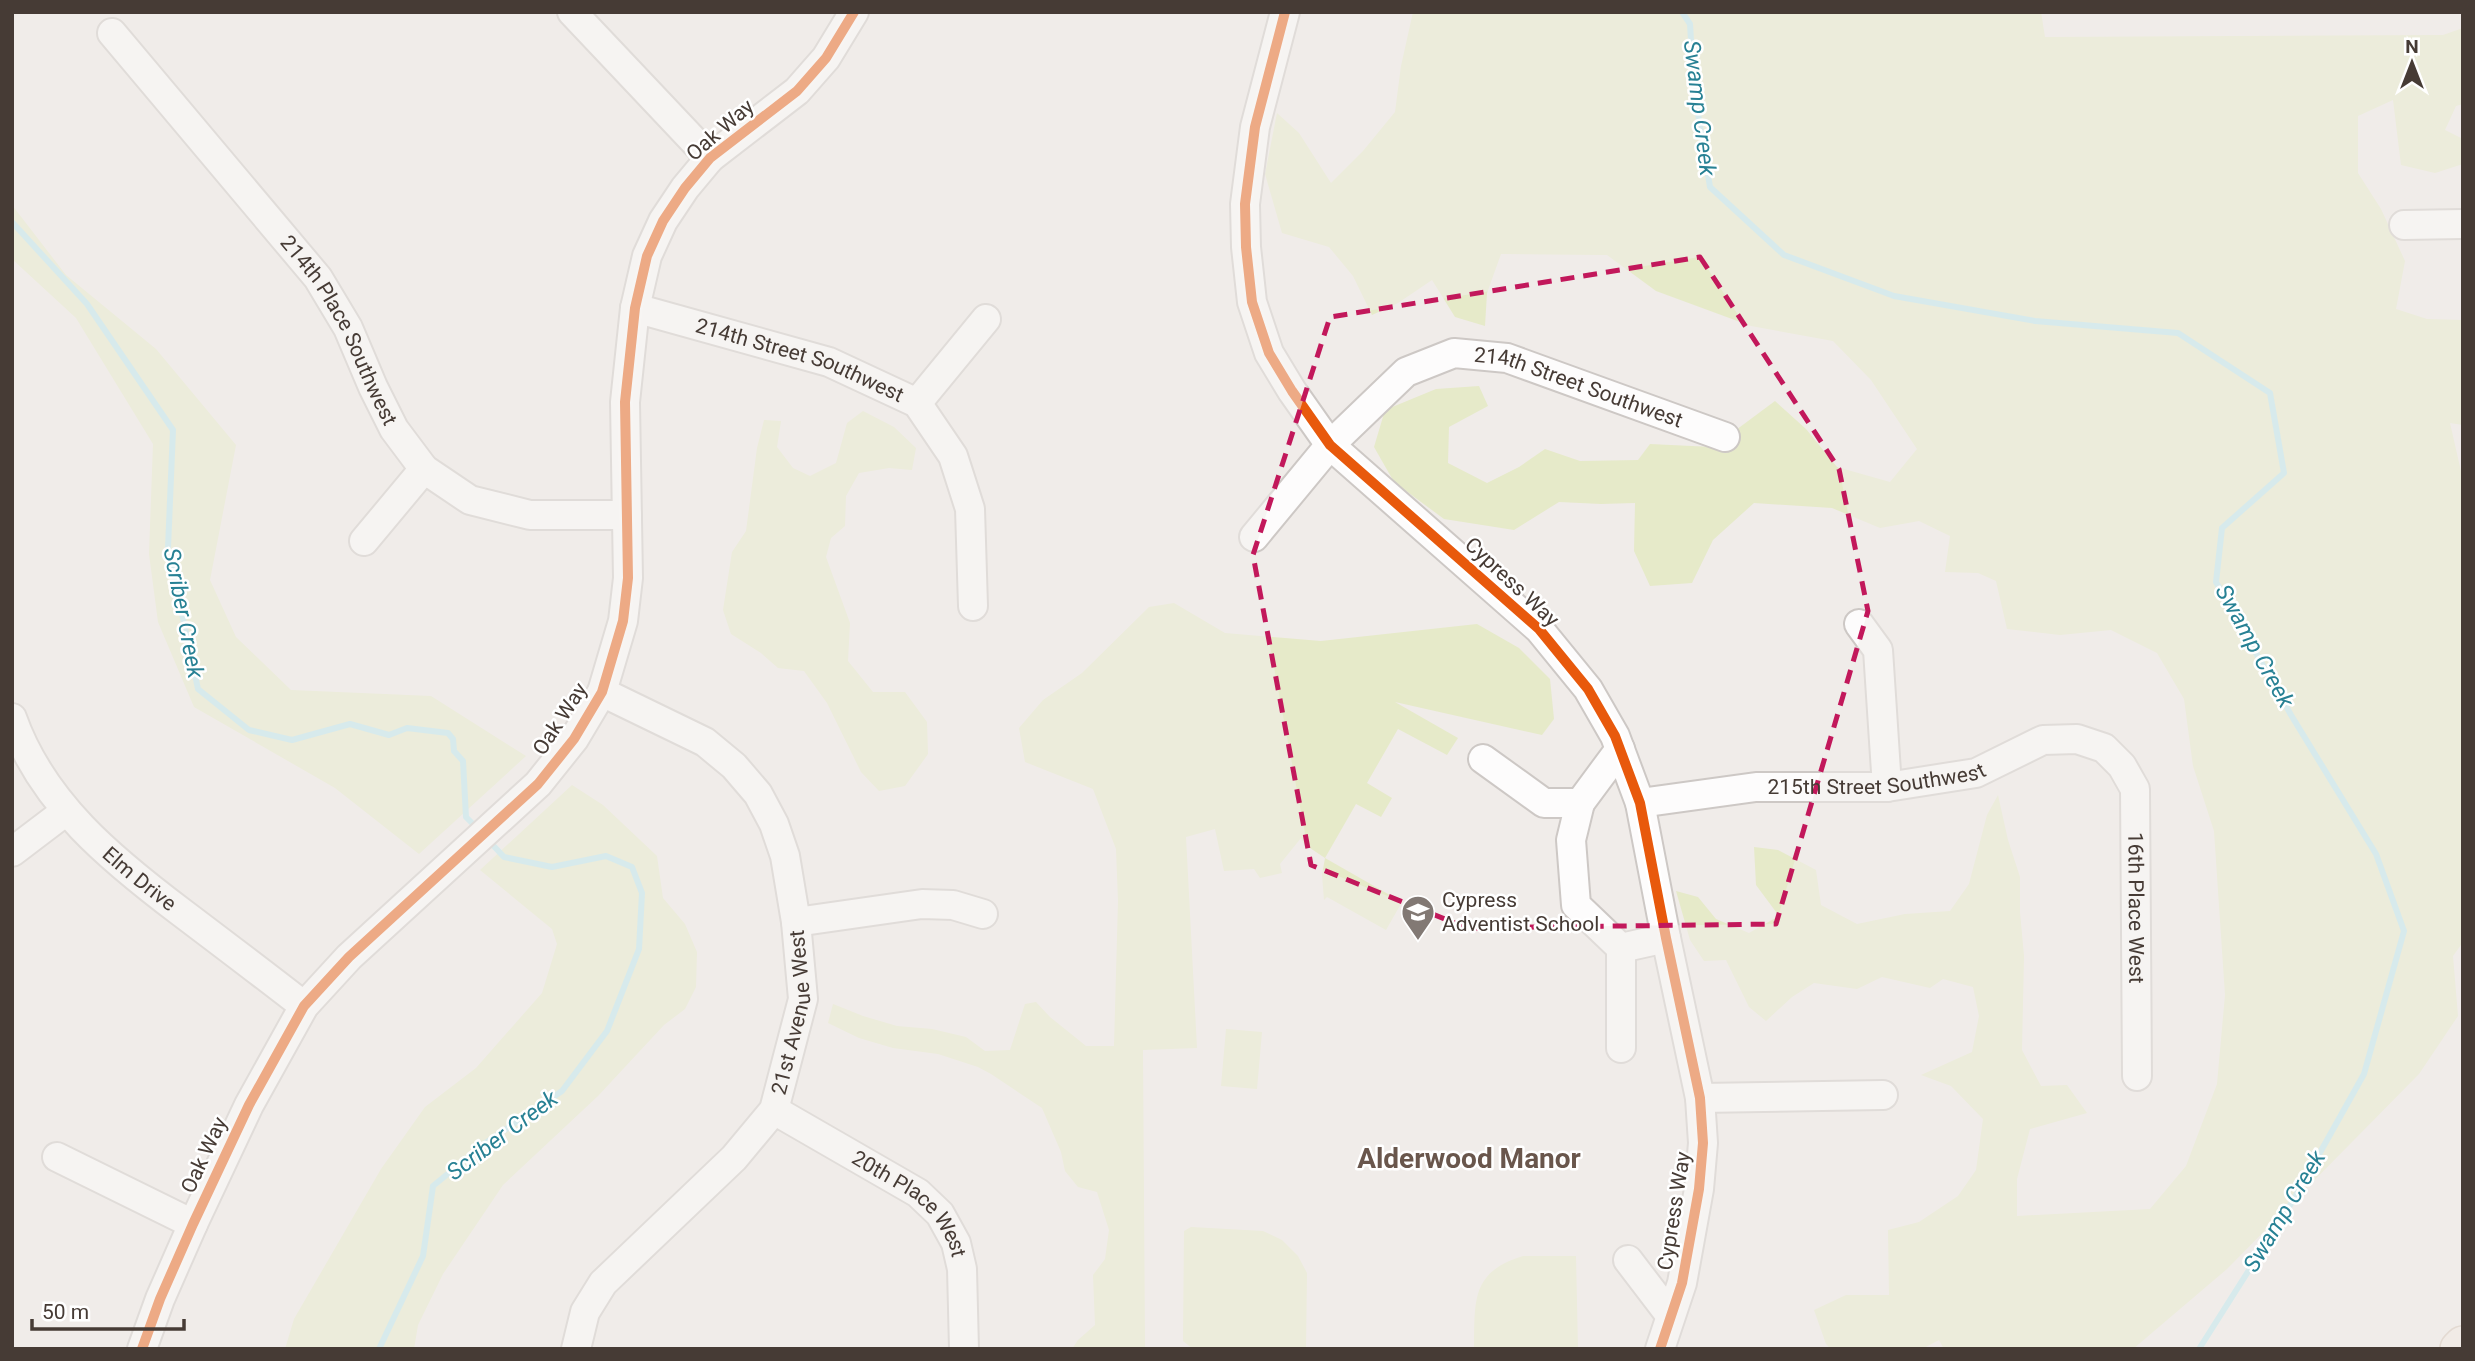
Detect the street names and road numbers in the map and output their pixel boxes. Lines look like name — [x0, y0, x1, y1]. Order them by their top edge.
street label: Oak Way — [681, 94, 759, 166]
street label: 214th Place Southwest — [275, 231, 402, 429]
street label: 214th Street Southwest — [693, 313, 908, 407]
street label: 214th Street Southwest — [1473, 343, 1686, 433]
street label: Cypress Way — [1460, 532, 1564, 632]
street label: Oak Way — [528, 678, 592, 760]
street label: 215th Street Southwest — [1767, 758, 1990, 799]
street label: 16th Place West — [2123, 832, 2148, 984]
street label: Elm Drive — [98, 842, 181, 916]
street label: 21st Avenue West — [767, 929, 815, 1097]
street label: Oak Way — [176, 1113, 232, 1197]
street label: 20th Place West — [848, 1146, 971, 1260]
street label: Cypress Way — [1653, 1150, 1695, 1272]

